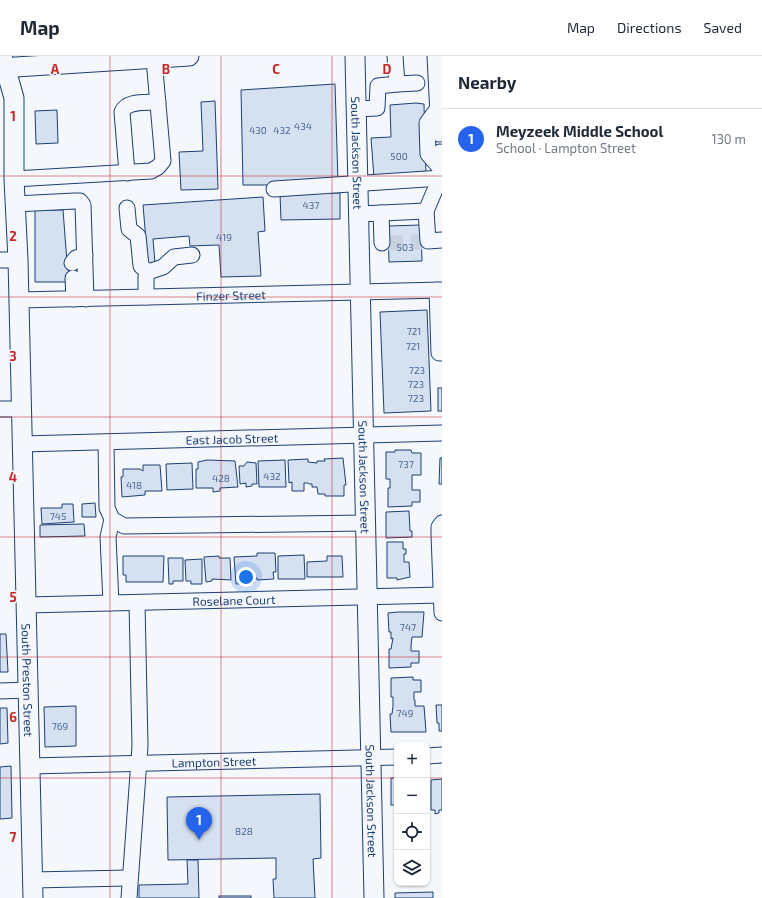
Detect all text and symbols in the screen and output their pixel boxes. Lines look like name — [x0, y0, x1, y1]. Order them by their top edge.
text: Map — [20, 16, 60, 39]
text: Map — [567, 19, 595, 36]
text: Directions — [617, 19, 682, 36]
text: Saved — [704, 19, 742, 36]
text: A — [51, 61, 60, 77]
text: B — [162, 61, 170, 77]
text: C — [272, 61, 280, 77]
text: D — [383, 61, 392, 77]
text: Nearby — [458, 72, 516, 92]
street label: South Jackson Street — [349, 96, 365, 210]
text: 1 — [10, 108, 16, 124]
house number: 434 — [294, 120, 312, 132]
text: Meyzeek Middle School — [496, 122, 663, 140]
house number: 430 — [249, 124, 267, 136]
house number: 432 — [273, 124, 291, 136]
text: 1 — [468, 131, 474, 147]
text: 130 m — [711, 131, 746, 147]
text: School · Lampton Street — [496, 140, 636, 156]
house number: 500 — [390, 150, 408, 162]
house number: 437 — [303, 199, 319, 211]
text: 2 — [9, 228, 17, 244]
house number: 419 — [216, 231, 232, 243]
house number: 503 — [397, 241, 413, 253]
street label: Finzer Street — [196, 287, 266, 303]
house number: 721 — [407, 325, 421, 337]
house number: 721 — [406, 340, 420, 352]
text: 3 — [9, 348, 17, 364]
house number: 723 — [409, 364, 425, 376]
house number: 723 — [408, 378, 424, 390]
house number: 723 — [408, 392, 424, 404]
street label: South Jackson Street — [356, 420, 373, 534]
street label: East Jacob Street — [185, 430, 279, 447]
house number: 737 — [398, 458, 414, 470]
text: 4 — [9, 469, 17, 485]
house number: 432 — [263, 470, 281, 482]
house number: 428 — [212, 472, 230, 484]
house number: 418 — [126, 479, 142, 491]
house number: 745 — [50, 510, 66, 522]
your location — [236, 567, 256, 587]
text: 5 — [9, 589, 17, 605]
street label: Roselane Court — [192, 592, 276, 608]
house number: 747 — [400, 621, 416, 633]
street label: South Preston Street — [20, 623, 36, 737]
house number: 749 — [397, 707, 414, 719]
text: 6 — [9, 709, 17, 725]
house number: 769 — [52, 720, 69, 732]
map controls — [394, 742, 430, 886]
button: + — [394, 742, 430, 778]
street label: South Jackson Street — [364, 744, 380, 858]
street label: Lampton Street — [171, 753, 257, 770]
button: − — [394, 778, 430, 814]
pin: 1 — [186, 807, 212, 840]
button: locate — [394, 814, 430, 850]
house number: 828 — [235, 825, 253, 837]
text: 7 — [10, 829, 17, 845]
button: layers — [394, 850, 430, 886]

